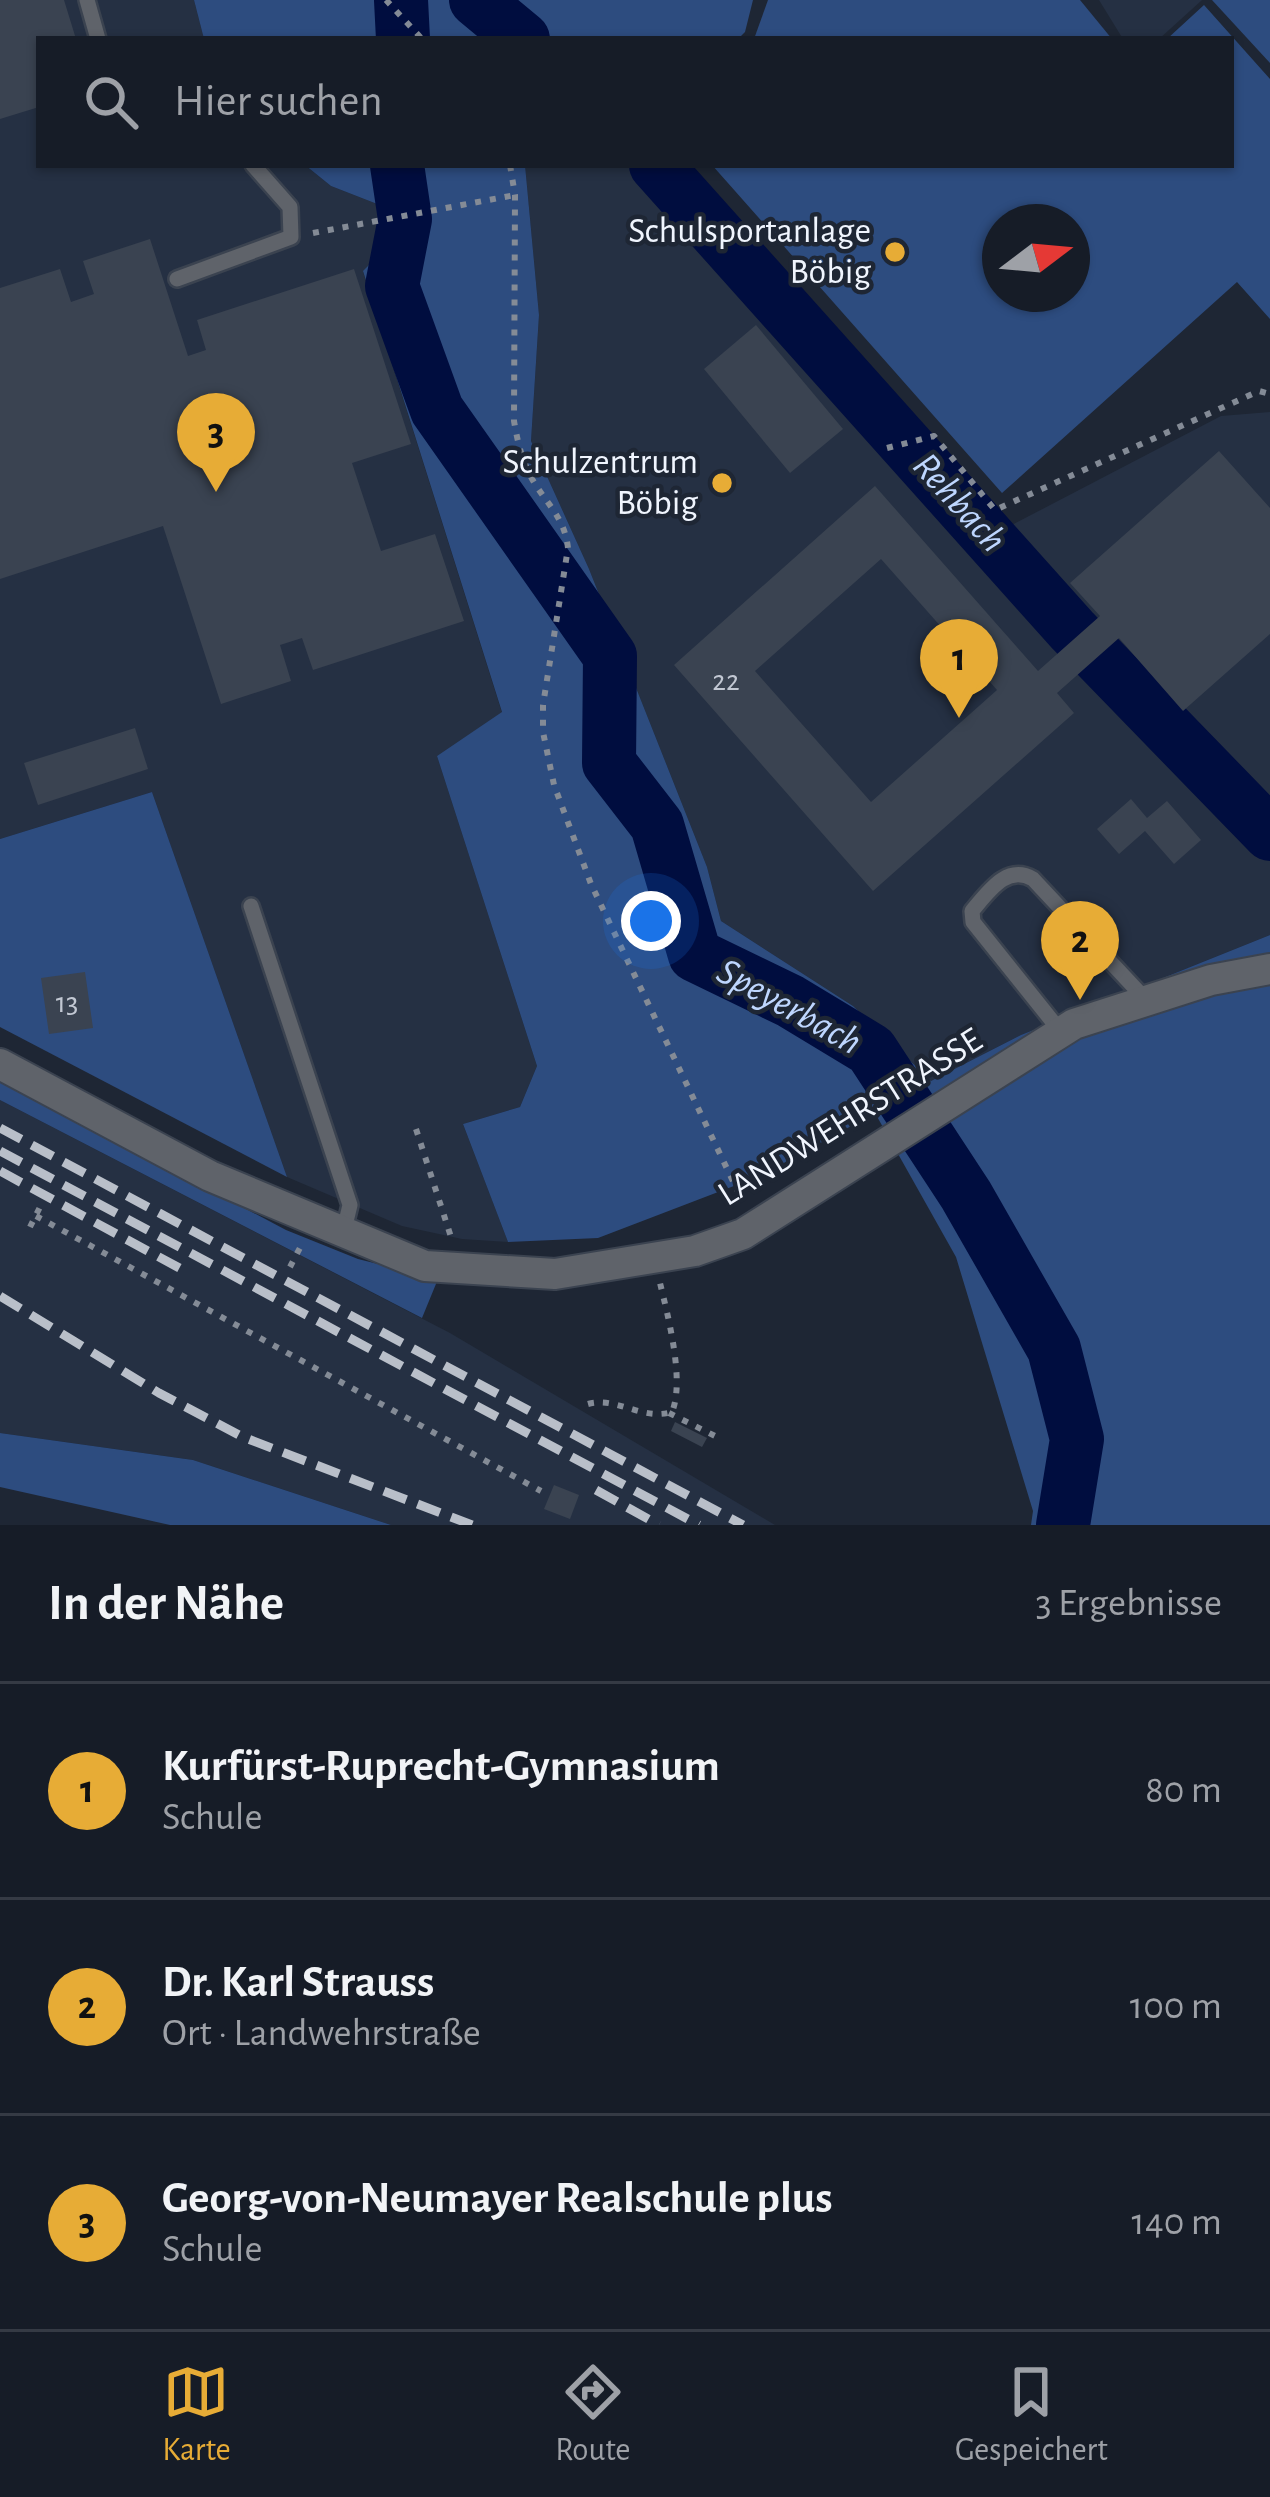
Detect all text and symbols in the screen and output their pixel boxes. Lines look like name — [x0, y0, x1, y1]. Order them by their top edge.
search box — [36, 36, 1234, 168]
icon: search — [78, 69, 144, 135]
text: Hier suchen — [174, 79, 383, 124]
north arrow — [982, 204, 1090, 312]
place label: Schulsportanlage Böbig — [628, 213, 871, 290]
marker: Schulsportanlage Böbig — [882, 239, 908, 265]
pin: 3 — [177, 393, 255, 492]
place label: Schulzentrum Böbig — [502, 444, 698, 521]
water label: Rehbach — [905, 446, 1013, 560]
marker: Schulzentrum Böbig — [709, 470, 735, 496]
pin: 1 — [920, 619, 998, 718]
house number: 22 — [712, 666, 740, 696]
your location — [621, 891, 681, 951]
pin: 2 — [1041, 901, 1119, 1000]
water label: Speyerbach — [710, 952, 868, 1062]
house number: 13 — [56, 988, 78, 1018]
street label: LANDWEHRSTRASSE — [712, 1021, 988, 1213]
text: In der Nähe — [48, 1578, 284, 1629]
text: 3 Ergebnisse — [1035, 1584, 1222, 1623]
text: Kurfürst-Ruprecht-Gymnasium — [162, 1744, 720, 1789]
text: 1 — [80, 1771, 94, 1810]
text: 80 m — [1145, 1771, 1222, 1810]
text: Schule — [162, 1798, 262, 1837]
text: Dr. Karl Strauss — [162, 1960, 434, 2005]
text: 2 — [78, 1987, 96, 2026]
text: 100 m — [1130, 1987, 1222, 2026]
text: Ort · Landwehrstraße — [162, 2014, 481, 2053]
text: Georg-von-Neumayer Realschule plus — [162, 2176, 833, 2221]
text: 3 — [79, 2203, 95, 2242]
text: 140 m — [1132, 2203, 1222, 2242]
text: Schule — [162, 2230, 262, 2269]
tab: Karte — [162, 2359, 231, 2471]
tab: Route — [555, 2359, 631, 2471]
tab: Gespeichert — [955, 2359, 1108, 2471]

